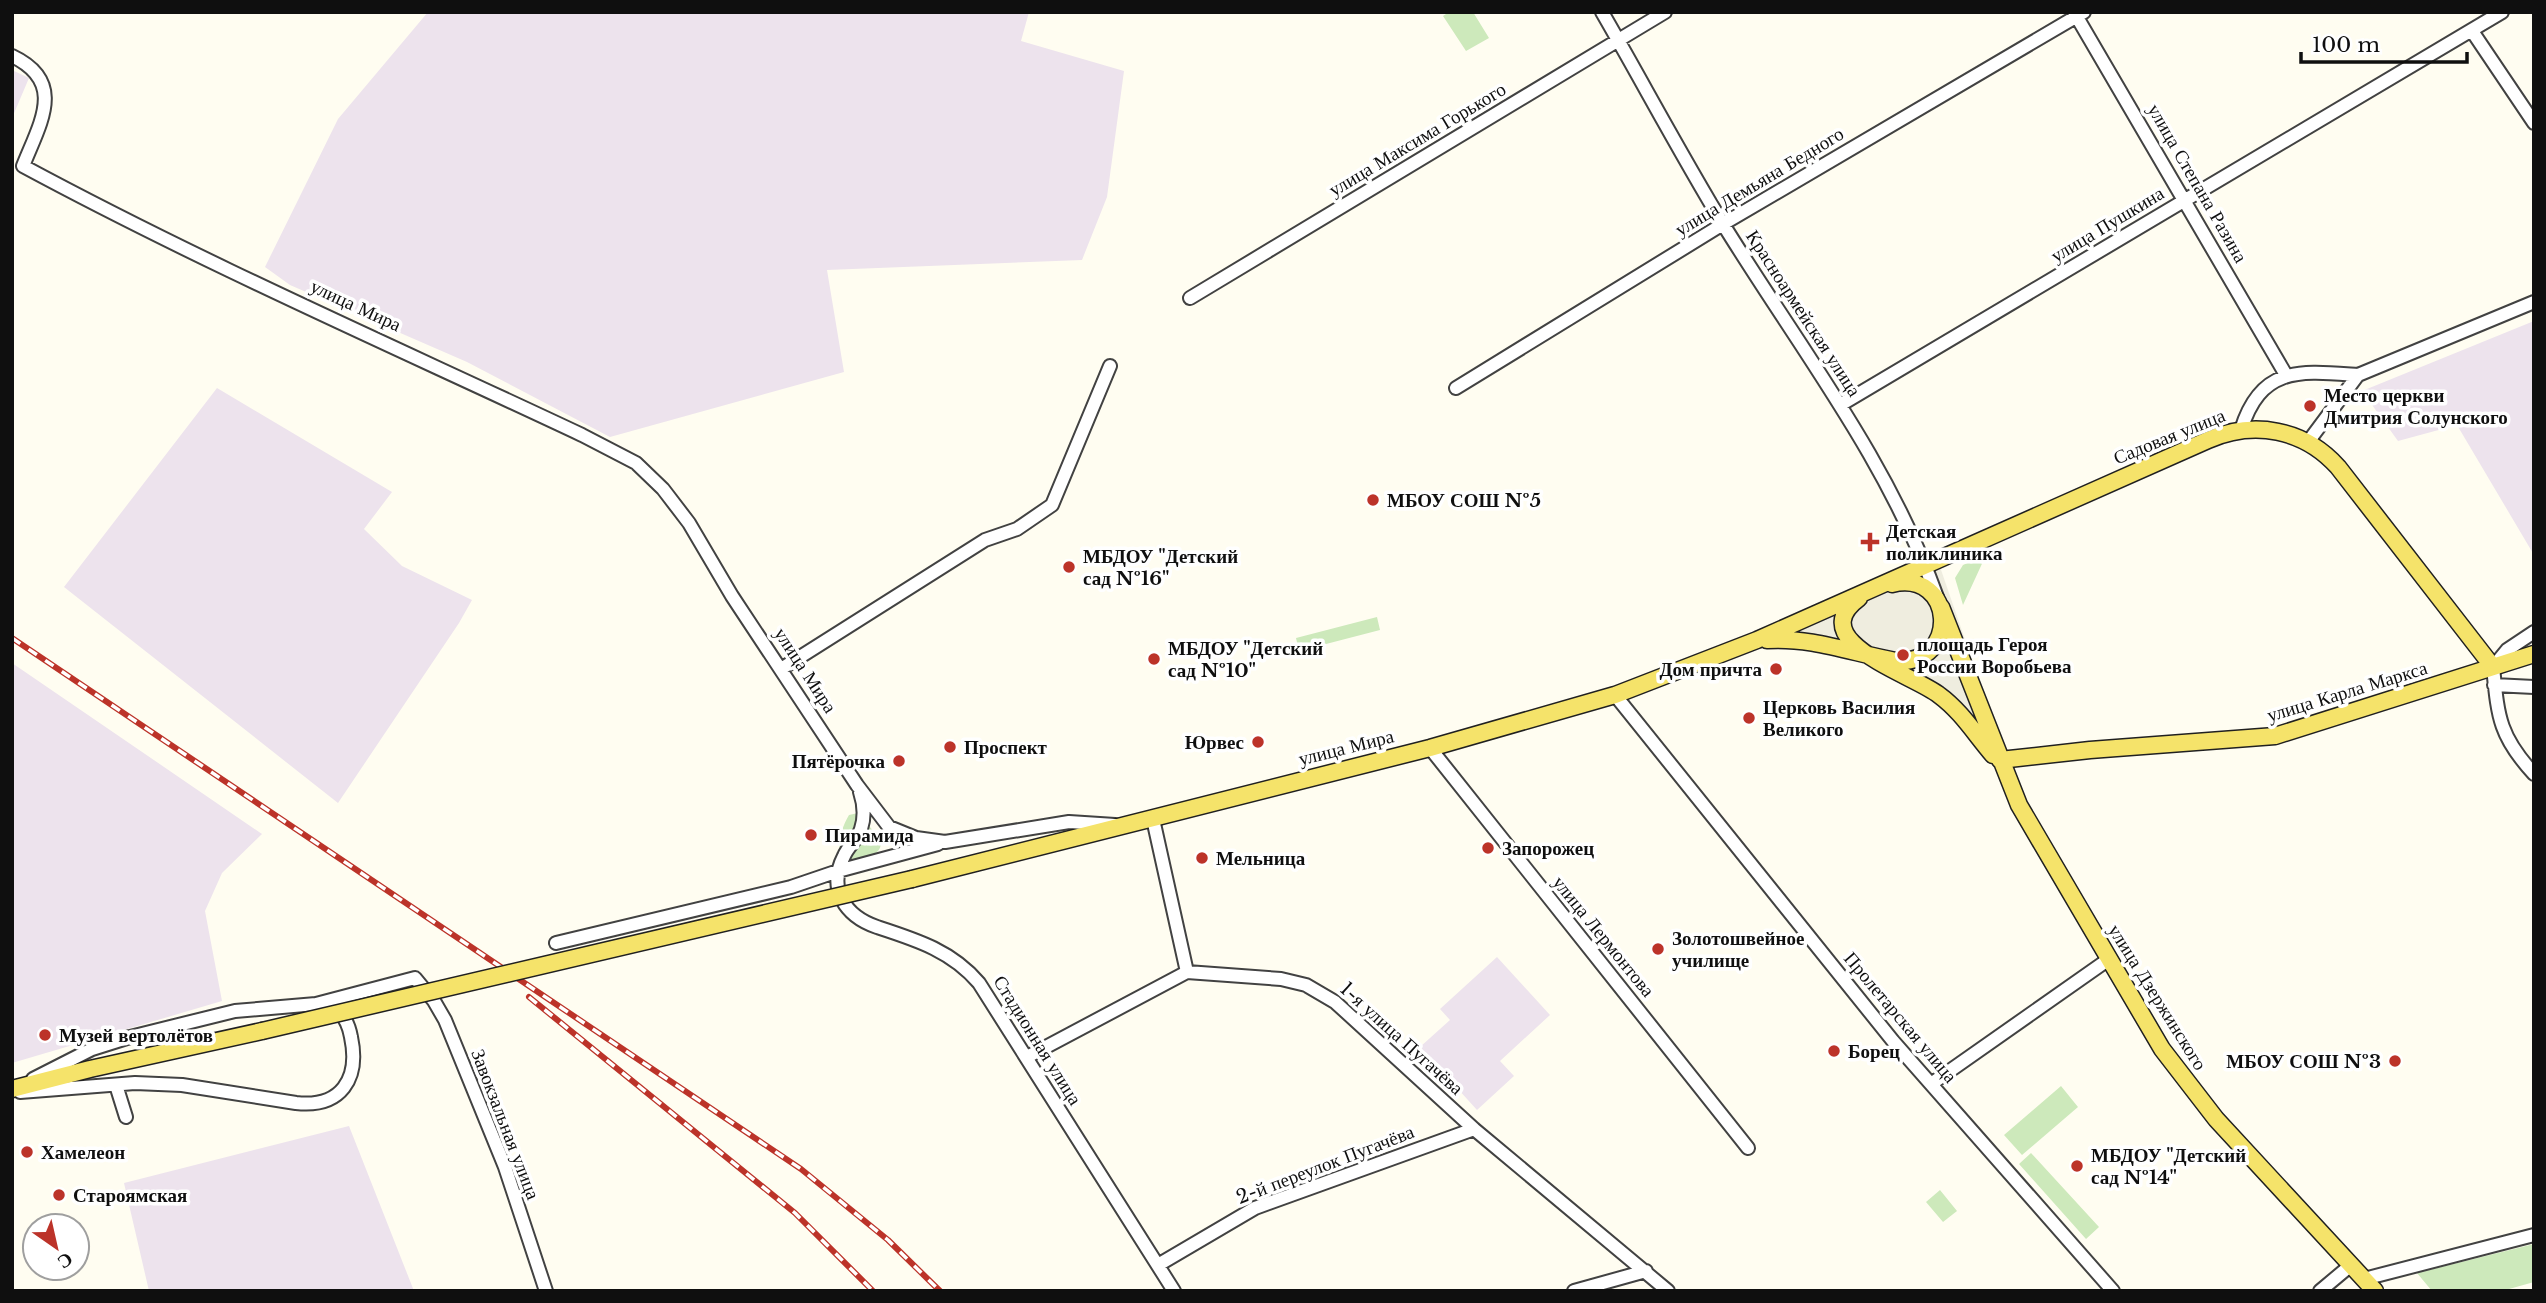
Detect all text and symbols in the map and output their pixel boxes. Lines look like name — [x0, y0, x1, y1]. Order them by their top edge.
scale bar — [2301, 21, 2467, 65]
text: 100 m — [2312, 32, 2380, 58]
street label: улица Максима Горького — [1325, 77, 1510, 201]
street label: улица Степана Разина — [2143, 100, 2253, 267]
street label: улица Демьяна Бедного — [1671, 122, 1848, 241]
street label: улица Пушкина — [2046, 181, 2169, 267]
street label: Красноармейская улица — [1741, 226, 1866, 401]
street label: улица Мира — [307, 274, 405, 337]
place label: Место церкви Дмитрия Солунского — [2324, 384, 2508, 429]
marker: Место церкви Дмитрия Солунского — [2302, 398, 2318, 414]
street label: Садовая улица — [2110, 403, 2229, 469]
place label: МБОУ СОШ №5 — [1387, 489, 1541, 512]
marker: МБОУ СОШ №5 — [1365, 492, 1381, 508]
place label: Детская поликлиника — [1886, 520, 2003, 565]
marker: Детская поликлиника — [1860, 532, 1880, 552]
place label: МБДОУ "Детский сад №16" — [1083, 545, 1238, 590]
marker: МБДОУ "Детский сад №16" — [1061, 559, 1077, 575]
street label: улица Мира — [769, 623, 842, 718]
place label: площадь Героя России Воробьева — [1917, 633, 2072, 678]
place label: МБДОУ "Детский сад №10" — [1168, 637, 1323, 682]
marker: площадь Героя России Воробьева — [1895, 647, 1911, 663]
marker: МБДОУ "Детский сад №10" — [1146, 651, 1162, 667]
street label: улица Карла Маркса — [2264, 656, 2431, 727]
place label: Дом причта — [1660, 658, 1762, 681]
marker: Дом причта — [1768, 661, 1784, 677]
place label: Церковь Василия Великого — [1763, 696, 1915, 741]
marker: Церковь Василия Великого — [1741, 710, 1757, 726]
street label: улица Мира — [1296, 724, 1397, 770]
place label: Юрвес — [1185, 731, 1244, 754]
marker: Юрвес — [1250, 734, 1266, 750]
place label: Проспект — [964, 736, 1048, 759]
marker: Проспект — [942, 739, 958, 755]
place label: Пятёрочка — [792, 750, 885, 773]
marker: Пятёрочка — [891, 753, 907, 769]
place label: Пирамида — [825, 824, 914, 847]
marker: Пирамида — [803, 827, 819, 843]
place label: Запорожец — [1502, 837, 1594, 860]
marker: Запорожец — [1480, 840, 1496, 856]
place label: Мельница — [1216, 847, 1306, 870]
marker: Мельница — [1194, 850, 1210, 866]
street label: улица Лермонтова — [1548, 871, 1660, 1002]
street label: улица Дзержинского — [2103, 920, 2212, 1074]
place label: Золотошвейное училище — [1672, 927, 1804, 972]
marker: Золотошвейное училище — [1650, 941, 1666, 957]
street label: Пролетарская улица — [1839, 947, 1962, 1088]
street label: Стадионная улица — [988, 971, 1087, 1110]
street label: 1-я улица Пугачёва — [1335, 977, 1468, 1100]
place label: Музей вертолётов — [59, 1024, 213, 1047]
marker: Музей вертолётов — [37, 1027, 53, 1043]
place label: Борец — [1848, 1040, 1900, 1063]
marker: Борец — [1826, 1043, 1842, 1059]
street label: Завокзальная улица — [466, 1046, 545, 1203]
place label: МБОУ СОШ №3 — [2226, 1050, 2381, 1073]
marker: МБОУ СОШ №3 — [2387, 1053, 2403, 1069]
street label: 2-й переулок Пугачёва — [1233, 1120, 1418, 1209]
place label: Хамелеон — [41, 1141, 125, 1164]
marker: Хамелеон — [19, 1144, 35, 1160]
place label: МБДОУ "Детский сад №14" — [2091, 1144, 2246, 1189]
marker: МБДОУ "Детский сад №14" — [2069, 1158, 2085, 1174]
place label: Староямская — [73, 1184, 187, 1207]
marker: Староямская — [51, 1187, 67, 1203]
north arrow — [21, 1212, 91, 1282]
text: С — [53, 1247, 77, 1274]

